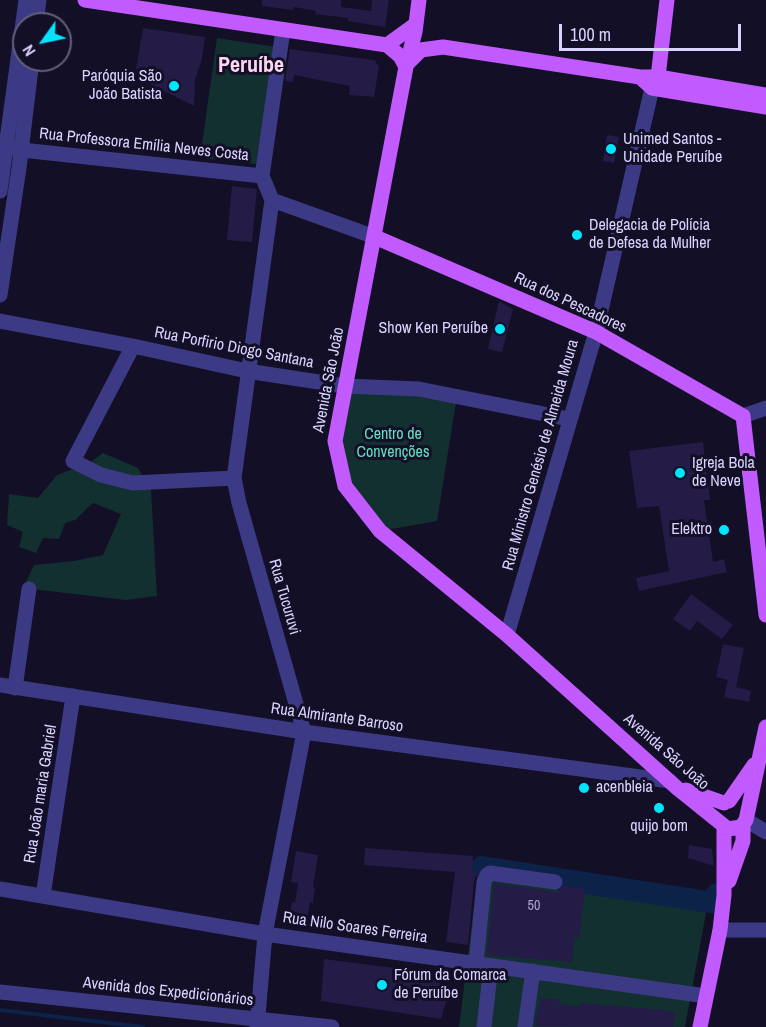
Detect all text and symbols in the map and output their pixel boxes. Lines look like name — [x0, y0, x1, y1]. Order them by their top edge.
north arrow — [12, 12, 72, 72]
scale bar — [562, 12, 744, 50]
text: 100 m — [570, 22, 611, 47]
text: N — [17, 41, 40, 61]
district label: Peruíbe — [218, 53, 284, 79]
place label: Paróquia São João Batista — [82, 67, 162, 105]
marker: Paróquia São João Batista — [167, 79, 181, 93]
street label: Rua Professora Emília Neves Costa — [38, 124, 250, 166]
place label: Unimed Santos - Unidade Peruíbe — [623, 130, 722, 168]
marker: Unimed Santos - Unidade Peruíbe — [604, 142, 618, 156]
place label: Delegacia de Polícia de Defesa da Mulher — [589, 216, 711, 254]
marker: Delegacia de Polícia de Defesa da Mulher — [570, 228, 584, 242]
street label: Rua dos Pescadores — [511, 269, 629, 337]
place label: Show Ken Peruíbe — [379, 319, 488, 339]
marker: Show Ken Peruíbe — [493, 322, 507, 336]
street label: Rua Porfirio Diogo Santana — [153, 323, 315, 373]
street label: Avenida São João — [309, 326, 349, 434]
street label: Rua Ministro Genésio de Almeida Moura — [499, 337, 583, 573]
park label: Centro de Convenções — [357, 425, 429, 463]
place label: Igreja Bola de Neve — [692, 454, 755, 492]
marker: Igreja Bola de Neve — [673, 466, 687, 480]
place label: Elektro — [671, 520, 712, 540]
marker: Elektro — [717, 523, 731, 537]
street label: Rua Tucuruvi — [264, 557, 304, 637]
street label: Rua Almirante Barroso — [270, 699, 404, 737]
street label: Avenida São João — [619, 710, 713, 794]
street label: Rua João maria Gabriel — [21, 723, 61, 865]
place label: acenbleia — [596, 778, 653, 798]
marker: acenbleia — [577, 781, 591, 795]
marker: quijo bom — [652, 801, 666, 815]
place label: quijo bom — [630, 817, 688, 837]
house number: 50 — [528, 898, 540, 914]
street label: Rua Nilo Soares Ferreira — [281, 908, 429, 948]
place label: Fórum da Comarca de Peruíbe — [394, 966, 506, 1004]
street label: Avenida dos Expedicionários — [82, 974, 254, 1010]
marker: Fórum da Comarca de Peruíbe — [375, 978, 389, 992]

